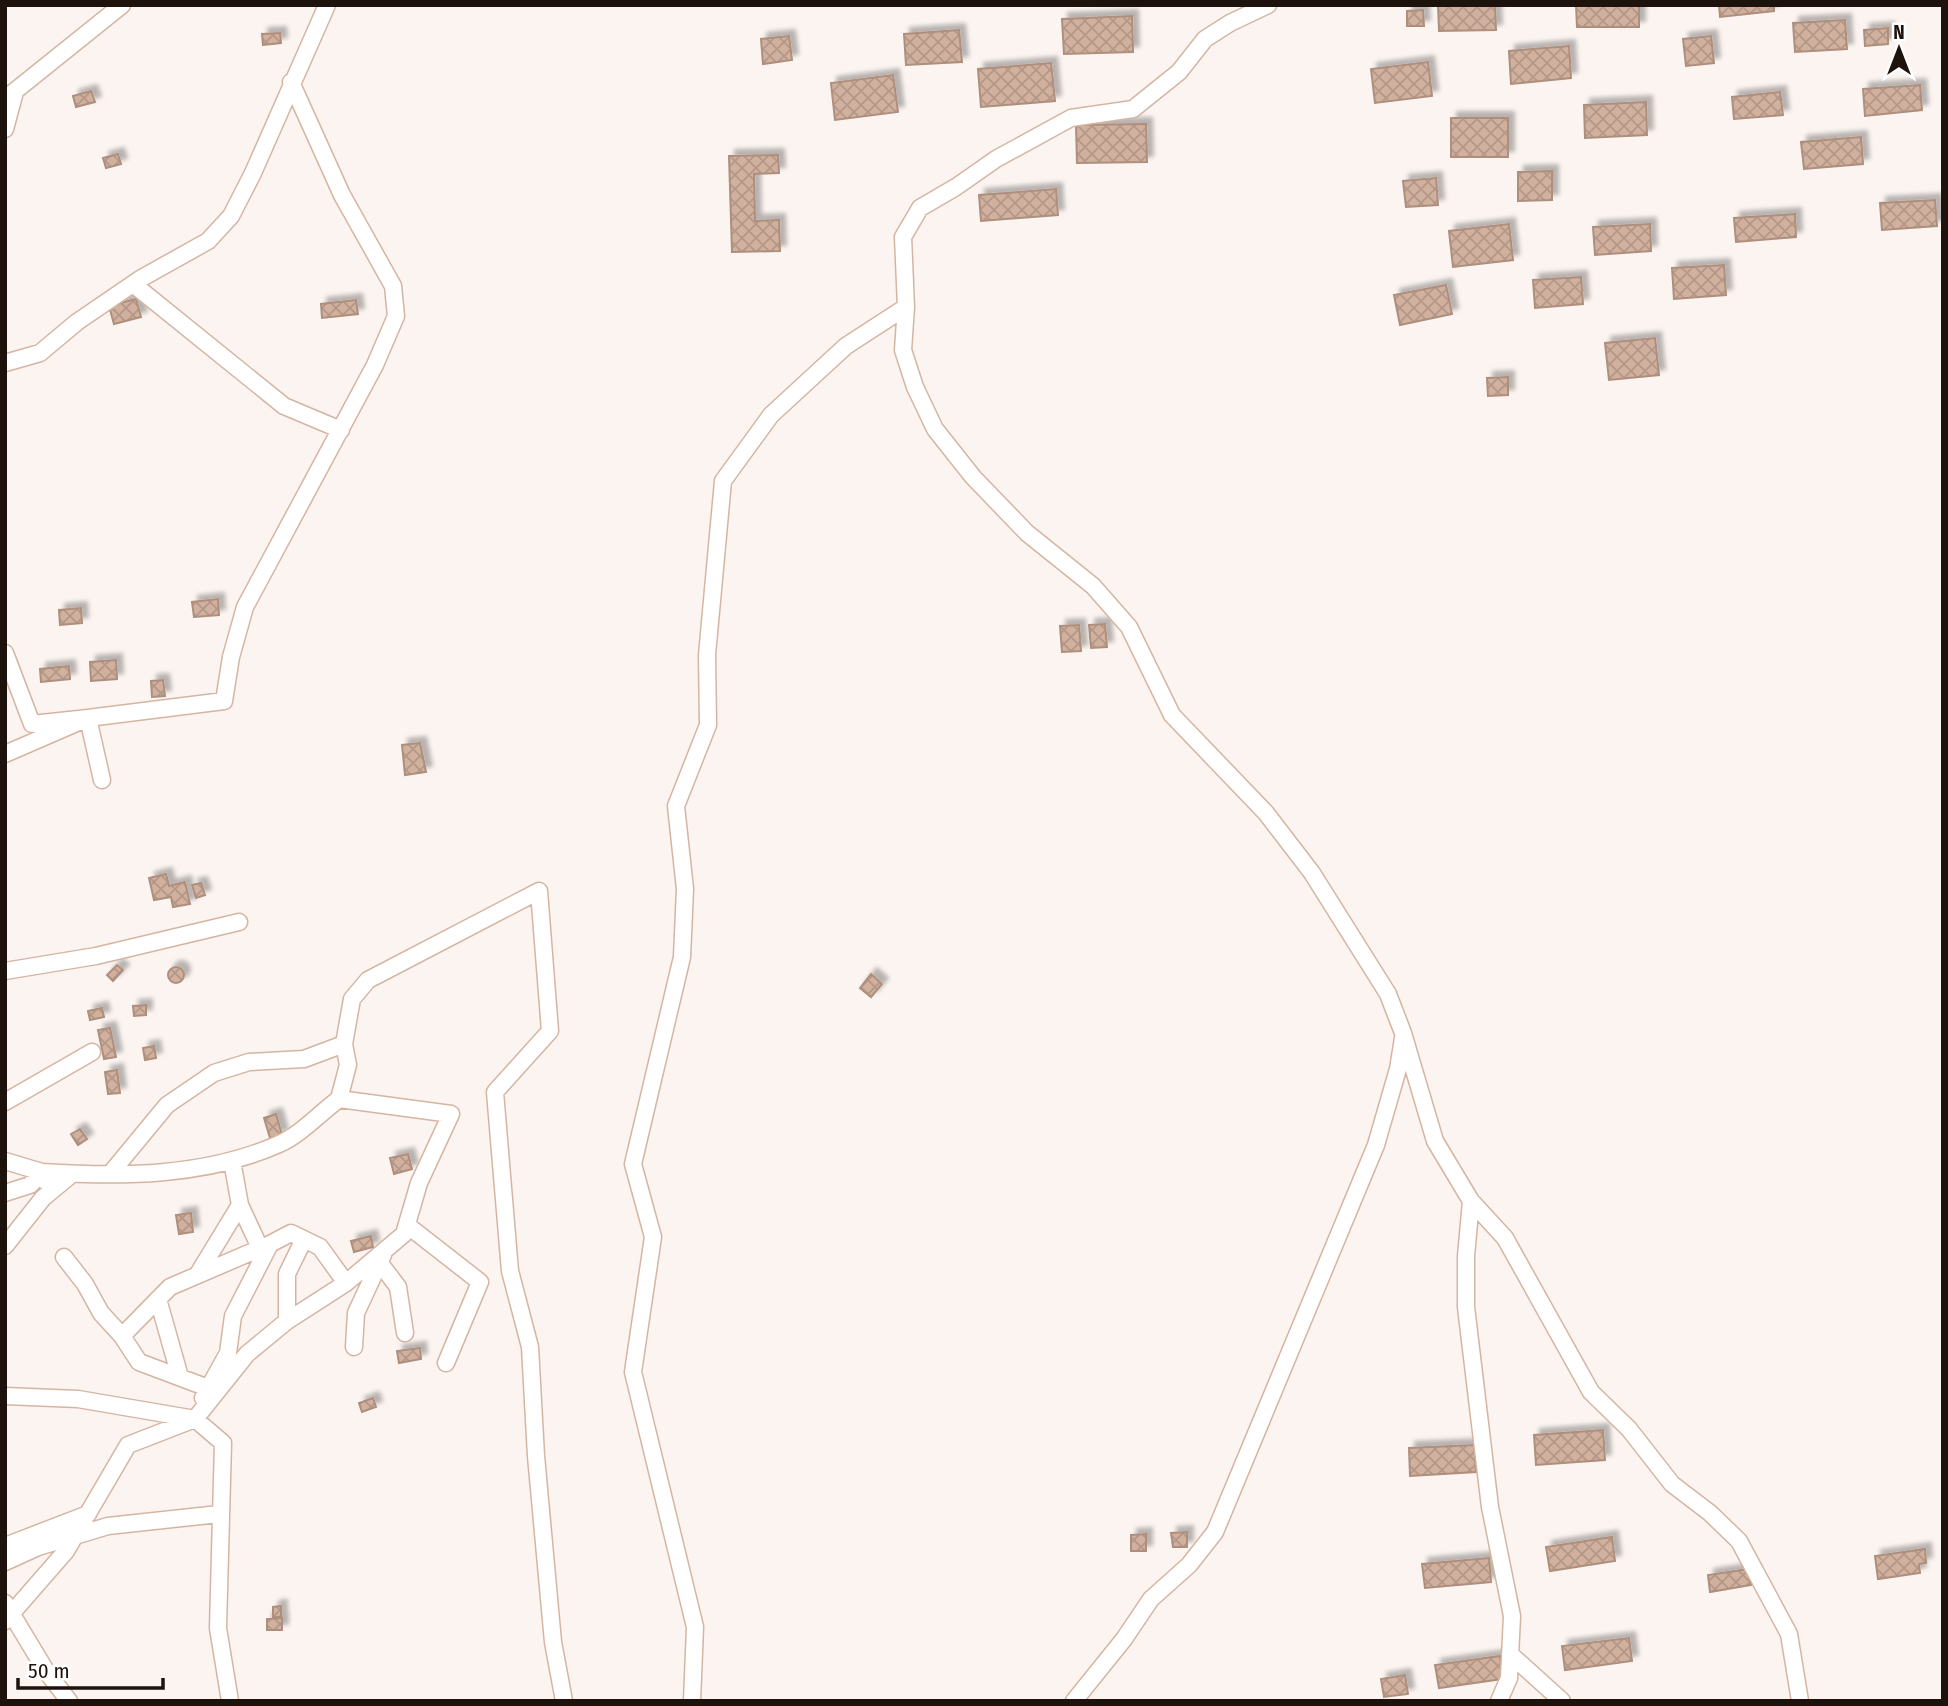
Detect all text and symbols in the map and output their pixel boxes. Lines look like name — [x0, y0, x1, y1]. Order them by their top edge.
north arrow — [1864, 14, 1934, 84]
text: N — [1893, 21, 1905, 44]
scale bar — [18, 1646, 163, 1690]
text: 50 m — [28, 1658, 70, 1684]

